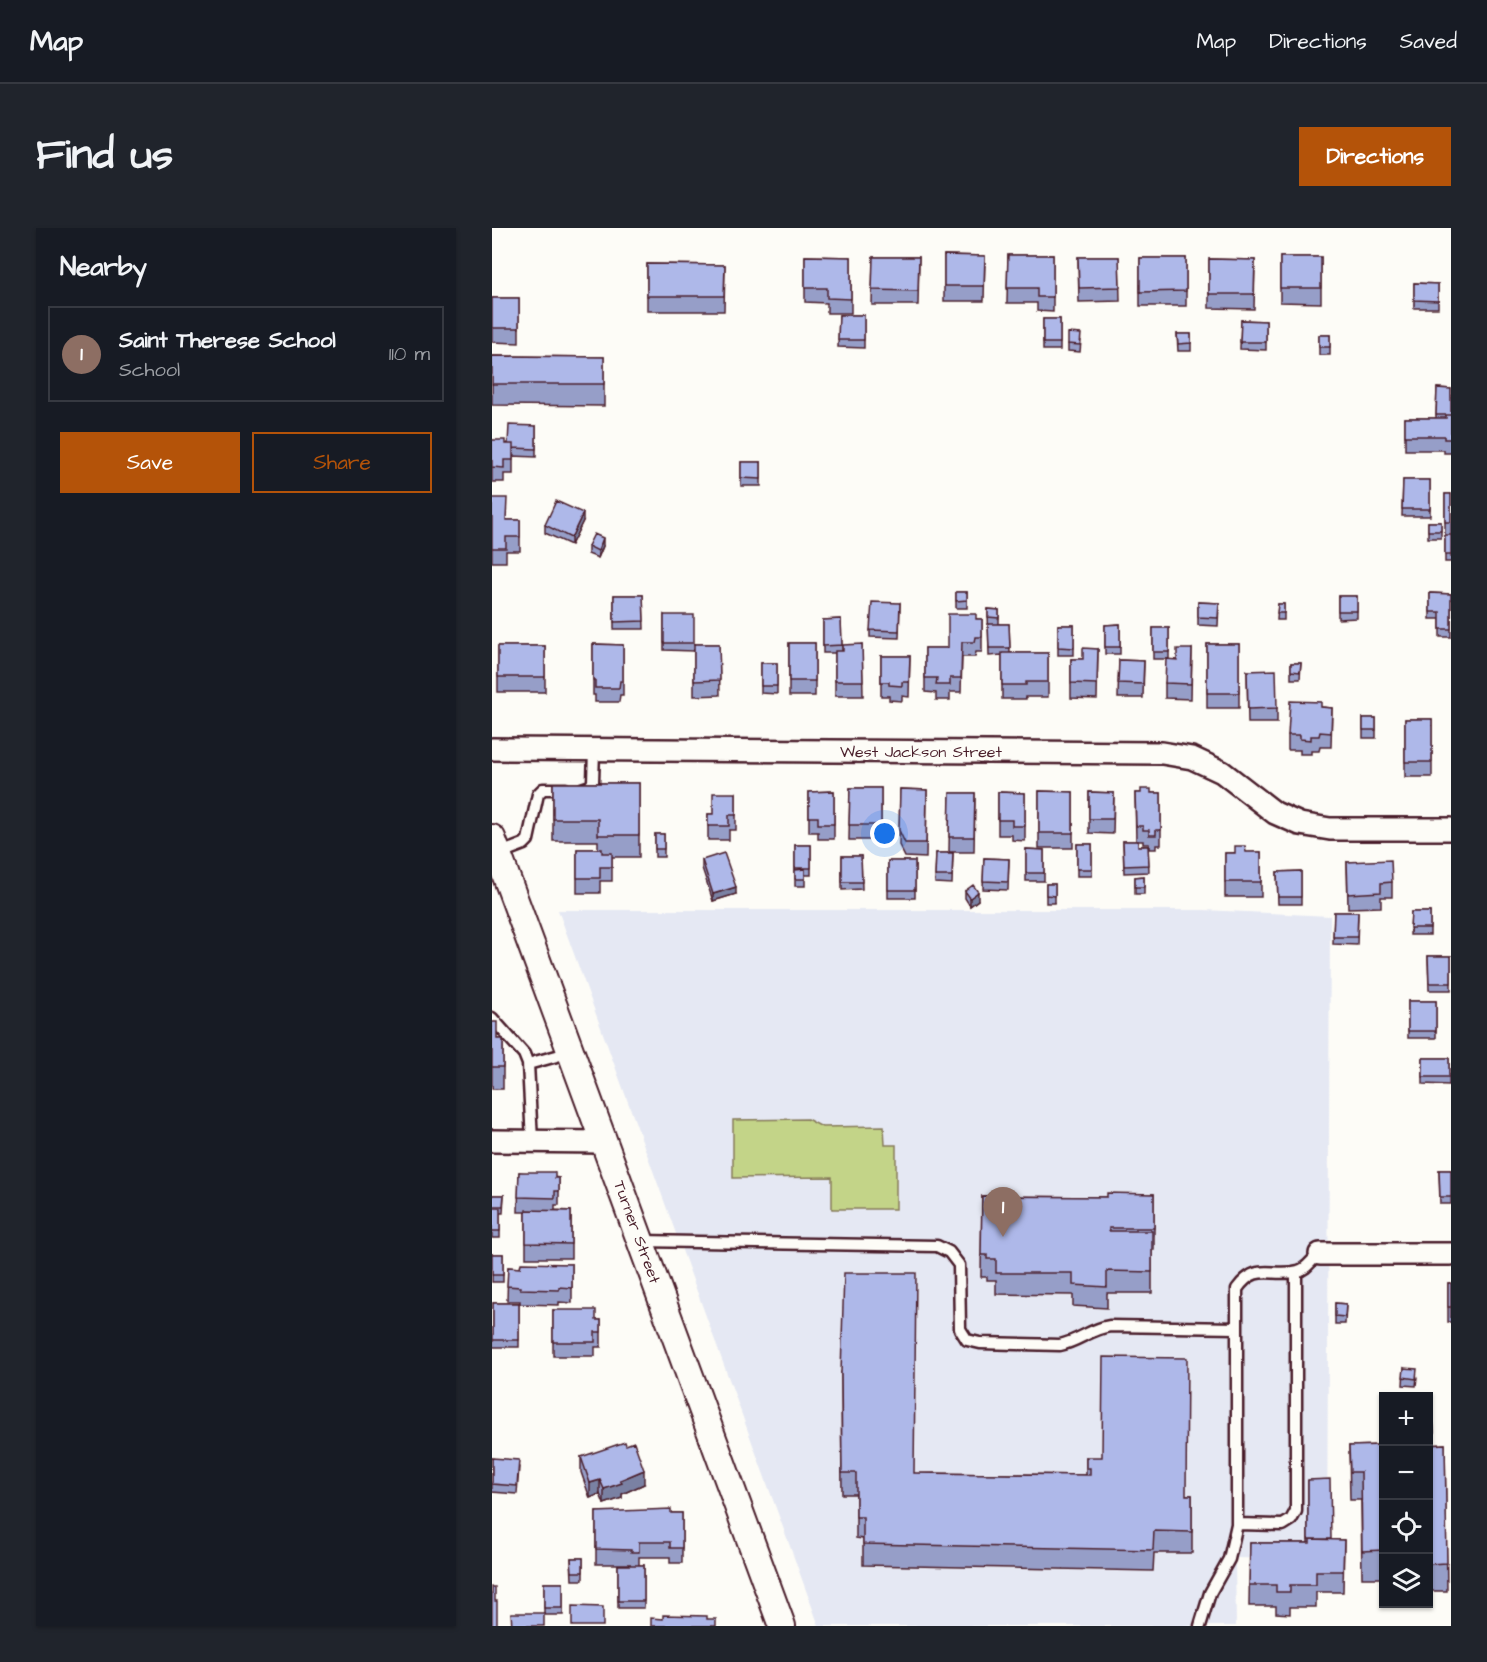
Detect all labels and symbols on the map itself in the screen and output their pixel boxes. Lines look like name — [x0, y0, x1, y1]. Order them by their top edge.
street label: West Jackson Street — [840, 741, 1003, 763]
your location — [870, 819, 899, 848]
street label: Turner Street — [608, 1177, 666, 1287]
pin: 1 — [984, 1188, 1022, 1237]

